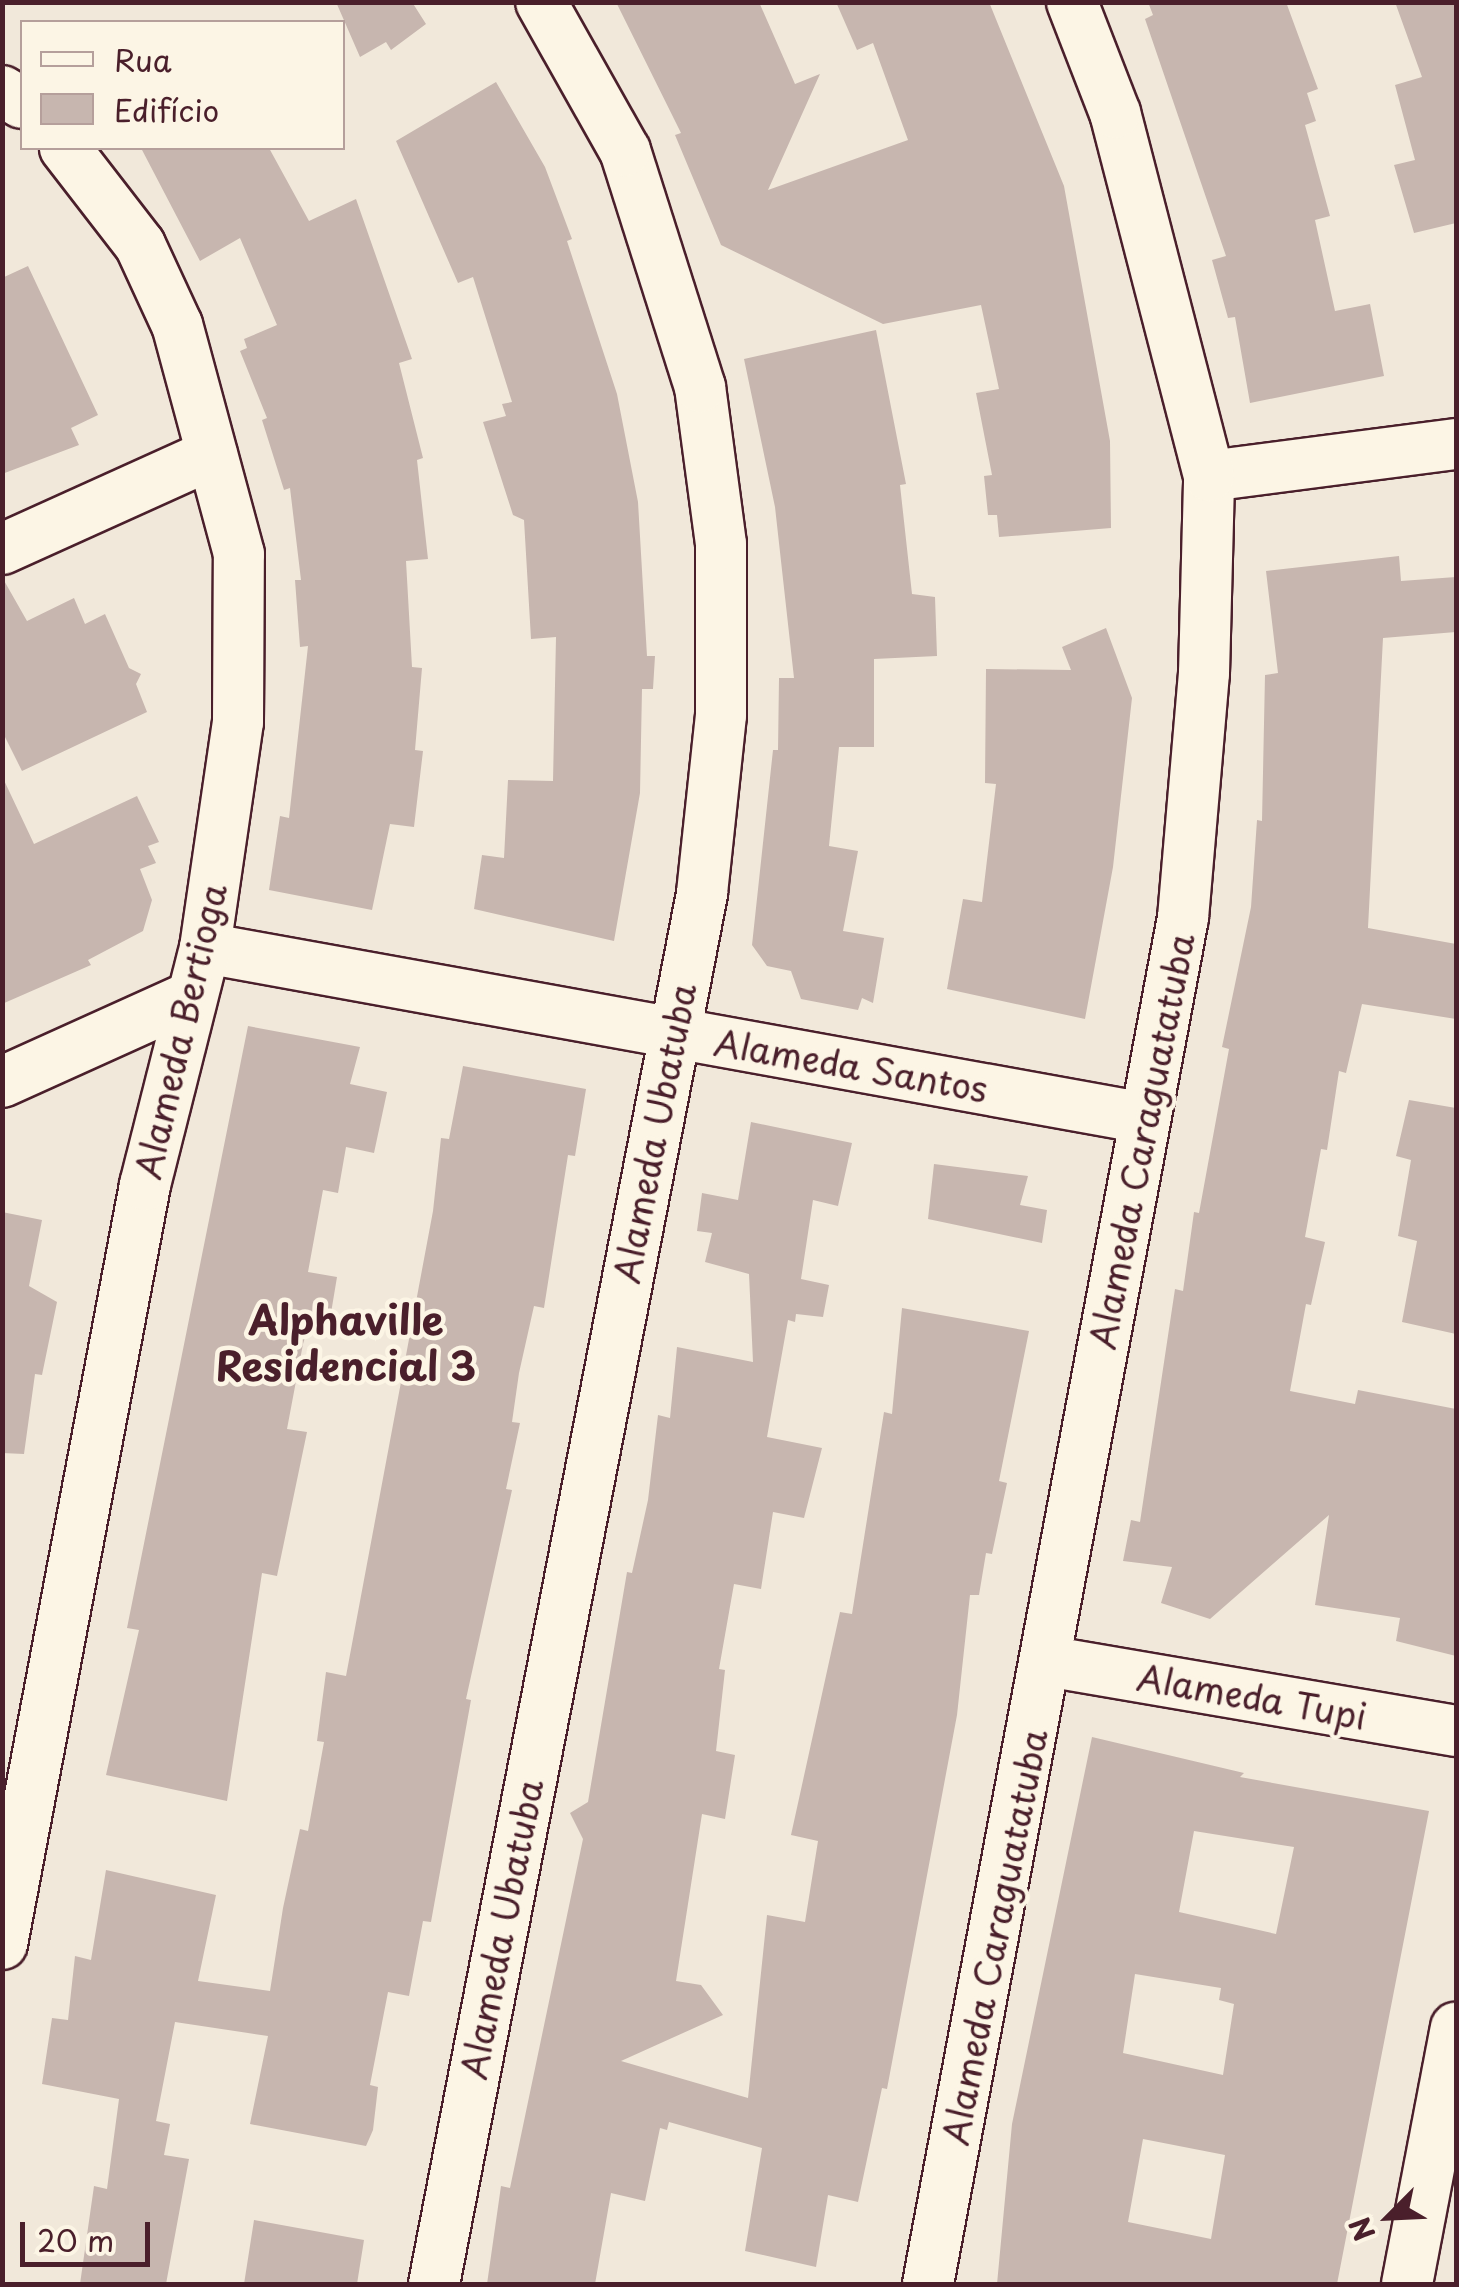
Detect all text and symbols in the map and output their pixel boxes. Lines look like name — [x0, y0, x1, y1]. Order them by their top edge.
legend — [20, 20, 345, 150]
text: Rua — [114, 37, 172, 82]
text: Edifício — [114, 87, 219, 132]
street label: Alameda Bertioga — [125, 878, 235, 1184]
street label: Alameda Caraguatatuba — [1080, 930, 1202, 1352]
street label: Alameda Ubatuba — [604, 979, 704, 1287]
street label: Alameda Santos — [712, 1020, 990, 1110]
district label: Alphaville Residencial 3 — [215, 1295, 477, 1389]
street label: Alameda Tupi — [1134, 1655, 1370, 1737]
street label: Alameda Caraguatatuba — [933, 1726, 1055, 2148]
street label: Alameda Ubatuba — [451, 1775, 551, 2083]
north arrow — [1339, 2167, 1439, 2267]
scale bar — [25, 2202, 155, 2264]
text: N — [1337, 2211, 1385, 2248]
text: 20 m — [37, 2217, 114, 2262]

